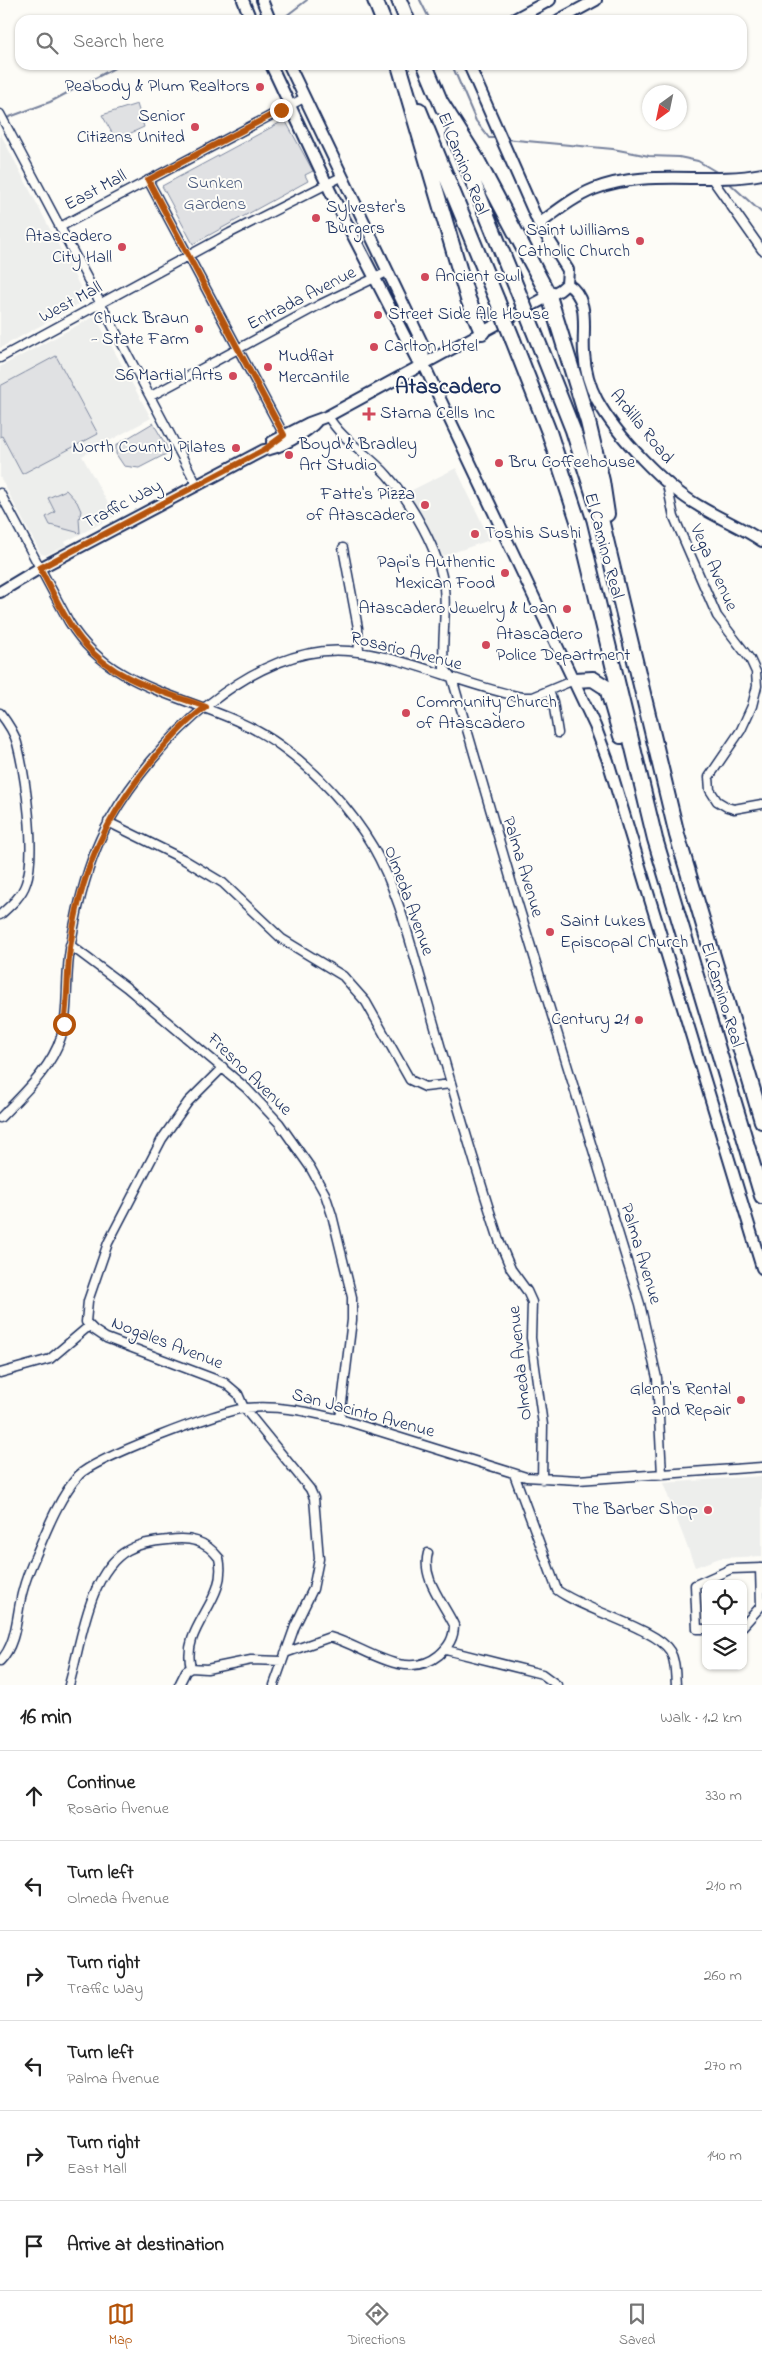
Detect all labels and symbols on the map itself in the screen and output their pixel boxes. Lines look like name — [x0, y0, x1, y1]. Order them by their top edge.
place label: Peabody & Plum Realtors — [65, 74, 250, 100]
marker: Peabody & Plum Realtors — [254, 81, 266, 93]
north arrow — [642, 85, 687, 130]
route end — [270, 99, 293, 122]
place label: Senior Citizens United — [77, 104, 185, 151]
street label: El Camino Real — [430, 109, 494, 219]
marker: Senior Citizens United — [189, 121, 201, 133]
street label: East Mall — [60, 164, 132, 218]
park label: Sunken Gardens — [184, 171, 246, 218]
place label: Sylvester's Burgers — [325, 195, 406, 243]
marker: Sylvester's Burgers — [310, 212, 322, 224]
place label: Saint Williams Catholic Church — [517, 218, 630, 265]
place label: Atascadero City Hall — [25, 224, 112, 271]
marker: Saint Williams Catholic Church — [634, 235, 646, 247]
marker: Atascadero City Hall — [116, 241, 128, 253]
street label: Entrada Avenue — [243, 260, 362, 338]
place label: Ancient Owl — [435, 264, 520, 290]
marker: Ancient Owl — [419, 271, 431, 283]
street label: West Mall — [35, 275, 107, 331]
place label: Street Side Ale House — [388, 302, 550, 328]
place label: Chuck Braun - State Farm — [91, 306, 189, 353]
marker: Street Side Ale House — [372, 309, 384, 321]
marker: Chuck Braun - State Farm — [193, 323, 205, 335]
place label: Carlton Hotel — [384, 334, 478, 360]
marker: Carlton Hotel — [368, 341, 380, 353]
place label: Mudflat Mercantile — [278, 344, 350, 391]
marker: Mudflat Mercantile — [262, 361, 274, 373]
place label: S6 Martial Arts — [114, 363, 223, 389]
marker: S6 Martial Arts — [227, 370, 239, 382]
district label: Atascadero — [395, 372, 501, 404]
street label: Ardilla Road — [603, 384, 679, 470]
place label: Starna Cells Inc — [380, 401, 495, 427]
marker: Starna Cells Inc — [362, 407, 376, 421]
place label: Boyd & Bradley Art Studio — [298, 432, 417, 479]
place label: North County Pilates — [72, 435, 226, 461]
marker: North County Pilates — [230, 442, 242, 454]
marker: Boyd & Bradley Art Studio — [283, 449, 295, 461]
place label: Bru Coffeehouse — [508, 450, 636, 476]
marker: Bru Coffeehouse — [493, 457, 505, 469]
street label: Traffic Way — [79, 473, 167, 537]
place label: Fatte's Pizza of Atascadero — [306, 482, 415, 529]
street label: El Camino Real — [576, 490, 630, 602]
marker: Fatte's Pizza of Atascadero — [419, 499, 431, 511]
street label: Vega Avenue — [681, 519, 744, 617]
place label: Toshis Sushi — [485, 521, 581, 547]
marker: Toshis Sushi — [469, 528, 481, 540]
place label: Papi's Authentic Mexican Food — [377, 550, 495, 597]
marker: Papi's Authentic Mexican Food — [499, 567, 511, 579]
place label: Atascadero Jewelry & Loan — [358, 596, 557, 622]
marker: Atascadero Jewelry & Loan — [561, 603, 573, 615]
place label: Atascadero Police Department — [496, 622, 630, 669]
street label: Rosario Avenue — [347, 626, 466, 679]
marker: Atascadero Police Department — [480, 639, 492, 651]
place label: Community Church of Atascadero — [416, 690, 557, 737]
marker: Community Church of Atascadero — [400, 707, 412, 719]
street label: Palma Avenue — [494, 813, 550, 921]
street label: Olmeda Avenue — [376, 842, 440, 960]
place label: Saint Lukes Episcopal Church — [560, 909, 688, 956]
marker: Saint Lukes Episcopal Church — [544, 926, 556, 938]
street label: El Camino Real — [693, 939, 749, 1051]
place label: Century 21 — [551, 1007, 629, 1033]
route start — [53, 1013, 76, 1036]
marker: Century 21 — [633, 1014, 645, 1026]
street label: Fresno Avenue — [200, 1027, 298, 1123]
street label: Palma Avenue — [612, 1200, 668, 1308]
street label: Olmeda Avenue — [502, 1304, 540, 1422]
street label: Nogales Avenue — [107, 1311, 228, 1379]
place label: Glenn's Rental and Repair — [630, 1377, 731, 1424]
street label: San Jacinto Avenue — [289, 1382, 438, 1446]
marker: Glenn's Rental and Repair — [735, 1394, 747, 1406]
place label: The Barber Shop — [572, 1497, 698, 1523]
marker: The Barber Shop — [702, 1504, 714, 1516]

